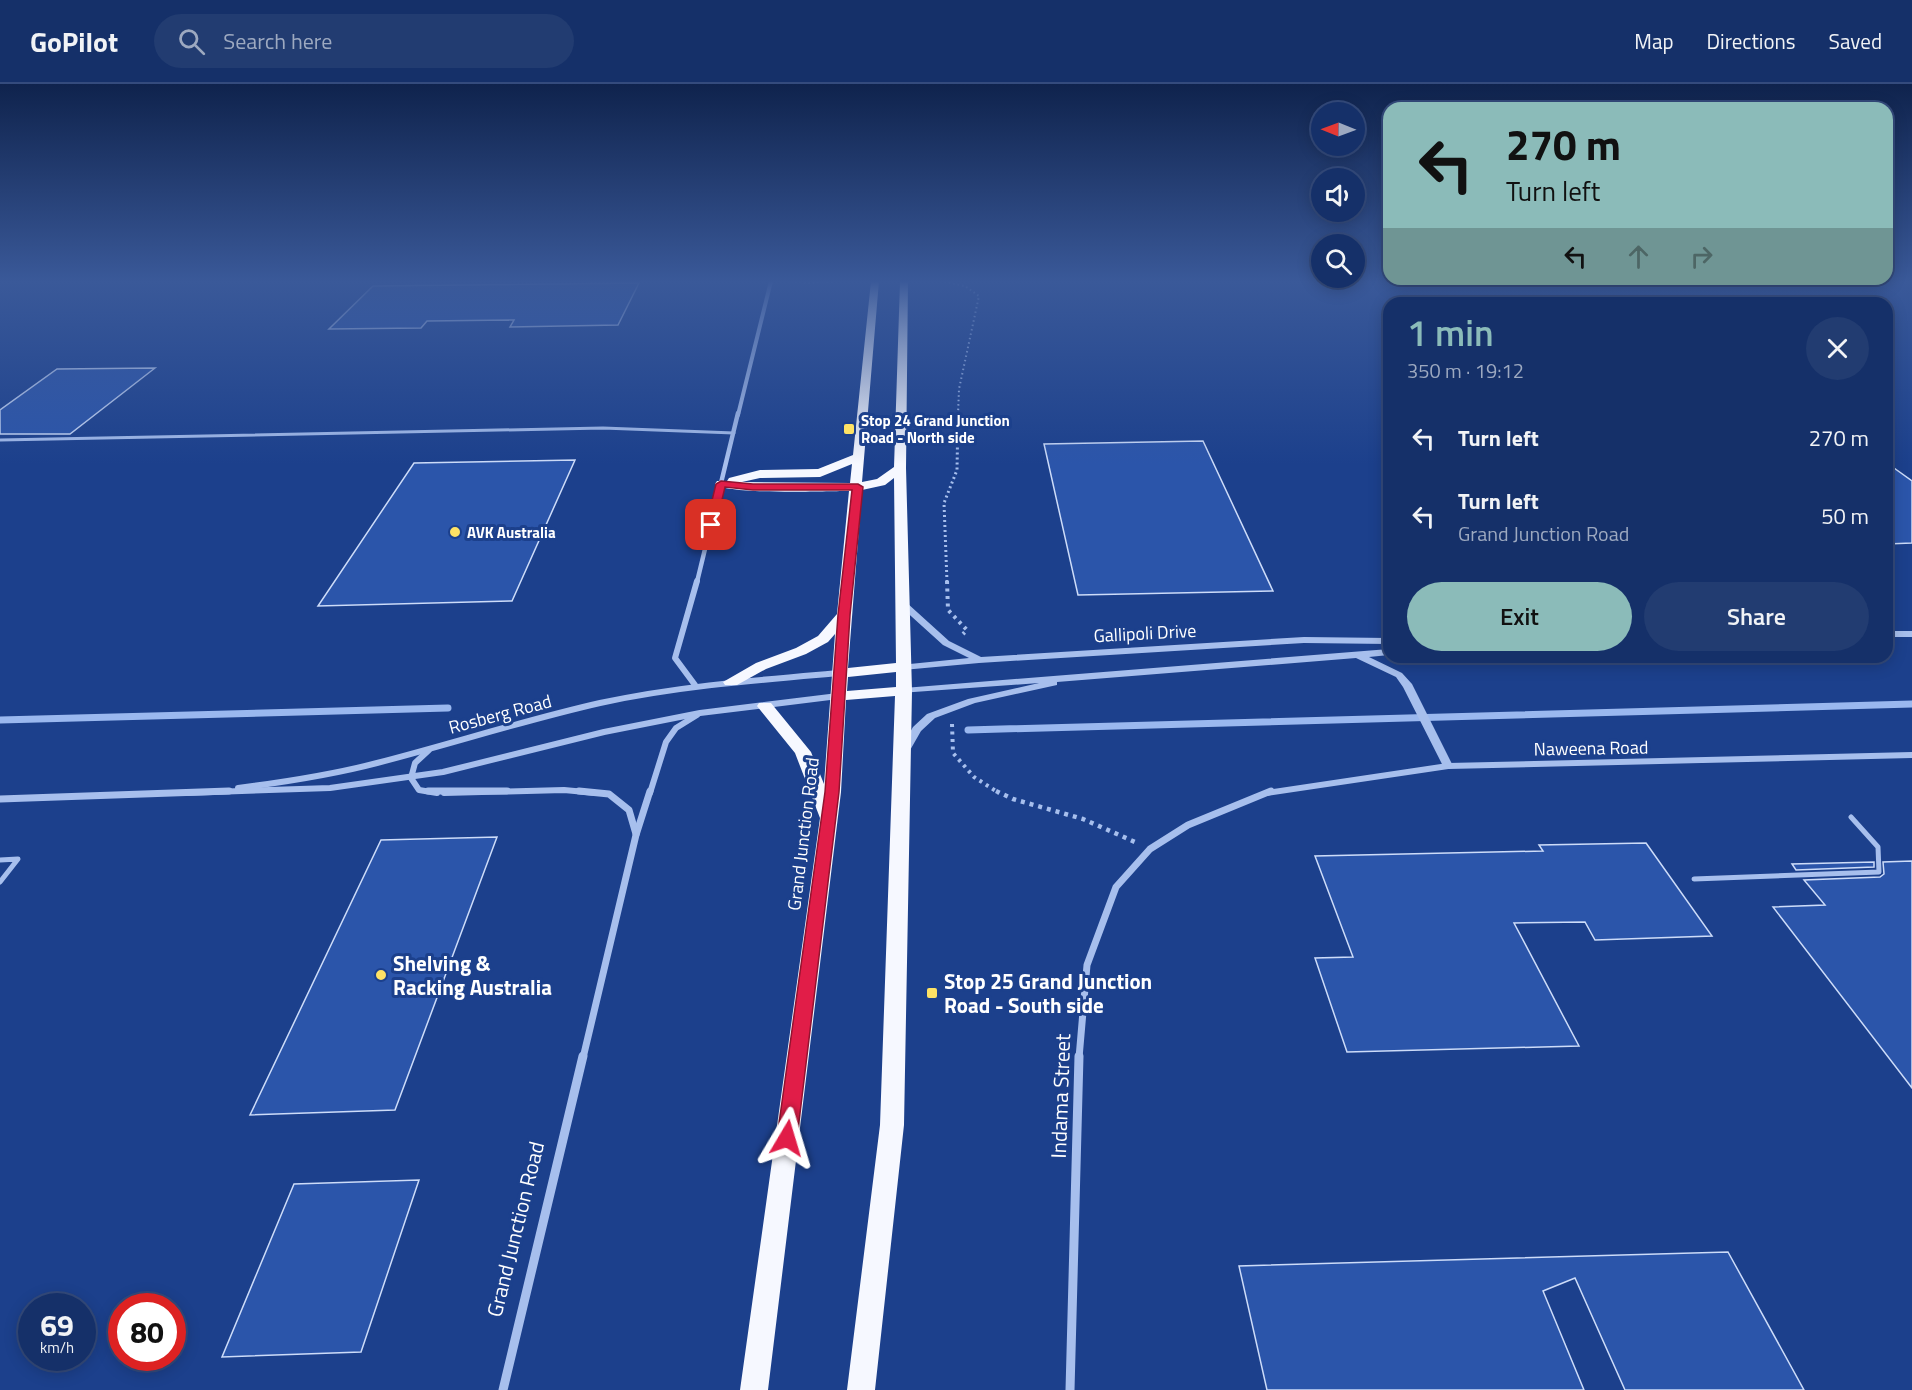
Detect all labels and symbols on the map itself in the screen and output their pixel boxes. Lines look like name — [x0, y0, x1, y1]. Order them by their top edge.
north arrow — [1311, 102, 1365, 156]
place label: Stop 24 Grand Junction Road - North side — [861, 409, 1010, 449]
marker: Stop 24 Grand Junction Road - North side — [842, 422, 856, 436]
pin — [685, 499, 736, 550]
place label: AVK Australia — [467, 521, 556, 544]
marker: AVK Australia — [448, 525, 462, 539]
street label: Gallipoli Drive — [1093, 617, 1197, 649]
street label: Rosberg Road — [445, 687, 555, 741]
street label: Naweena Road — [1533, 734, 1649, 762]
street label: Grand Junction Road — [780, 756, 826, 912]
place label: Shelving & Racking Australia — [393, 947, 552, 1003]
place label: Stop 25 Grand Junction Road - South side — [944, 965, 1152, 1021]
marker: Shelving & Racking Australia — [374, 968, 388, 982]
marker: Stop 25 Grand Junction Road - South side — [925, 986, 939, 1000]
street label: Indama Street — [1042, 1032, 1078, 1159]
position arrow — [755, 1106, 819, 1170]
street label: Grand Junction Road — [478, 1138, 552, 1320]
speed limit sign: 80 — [108, 1293, 186, 1371]

